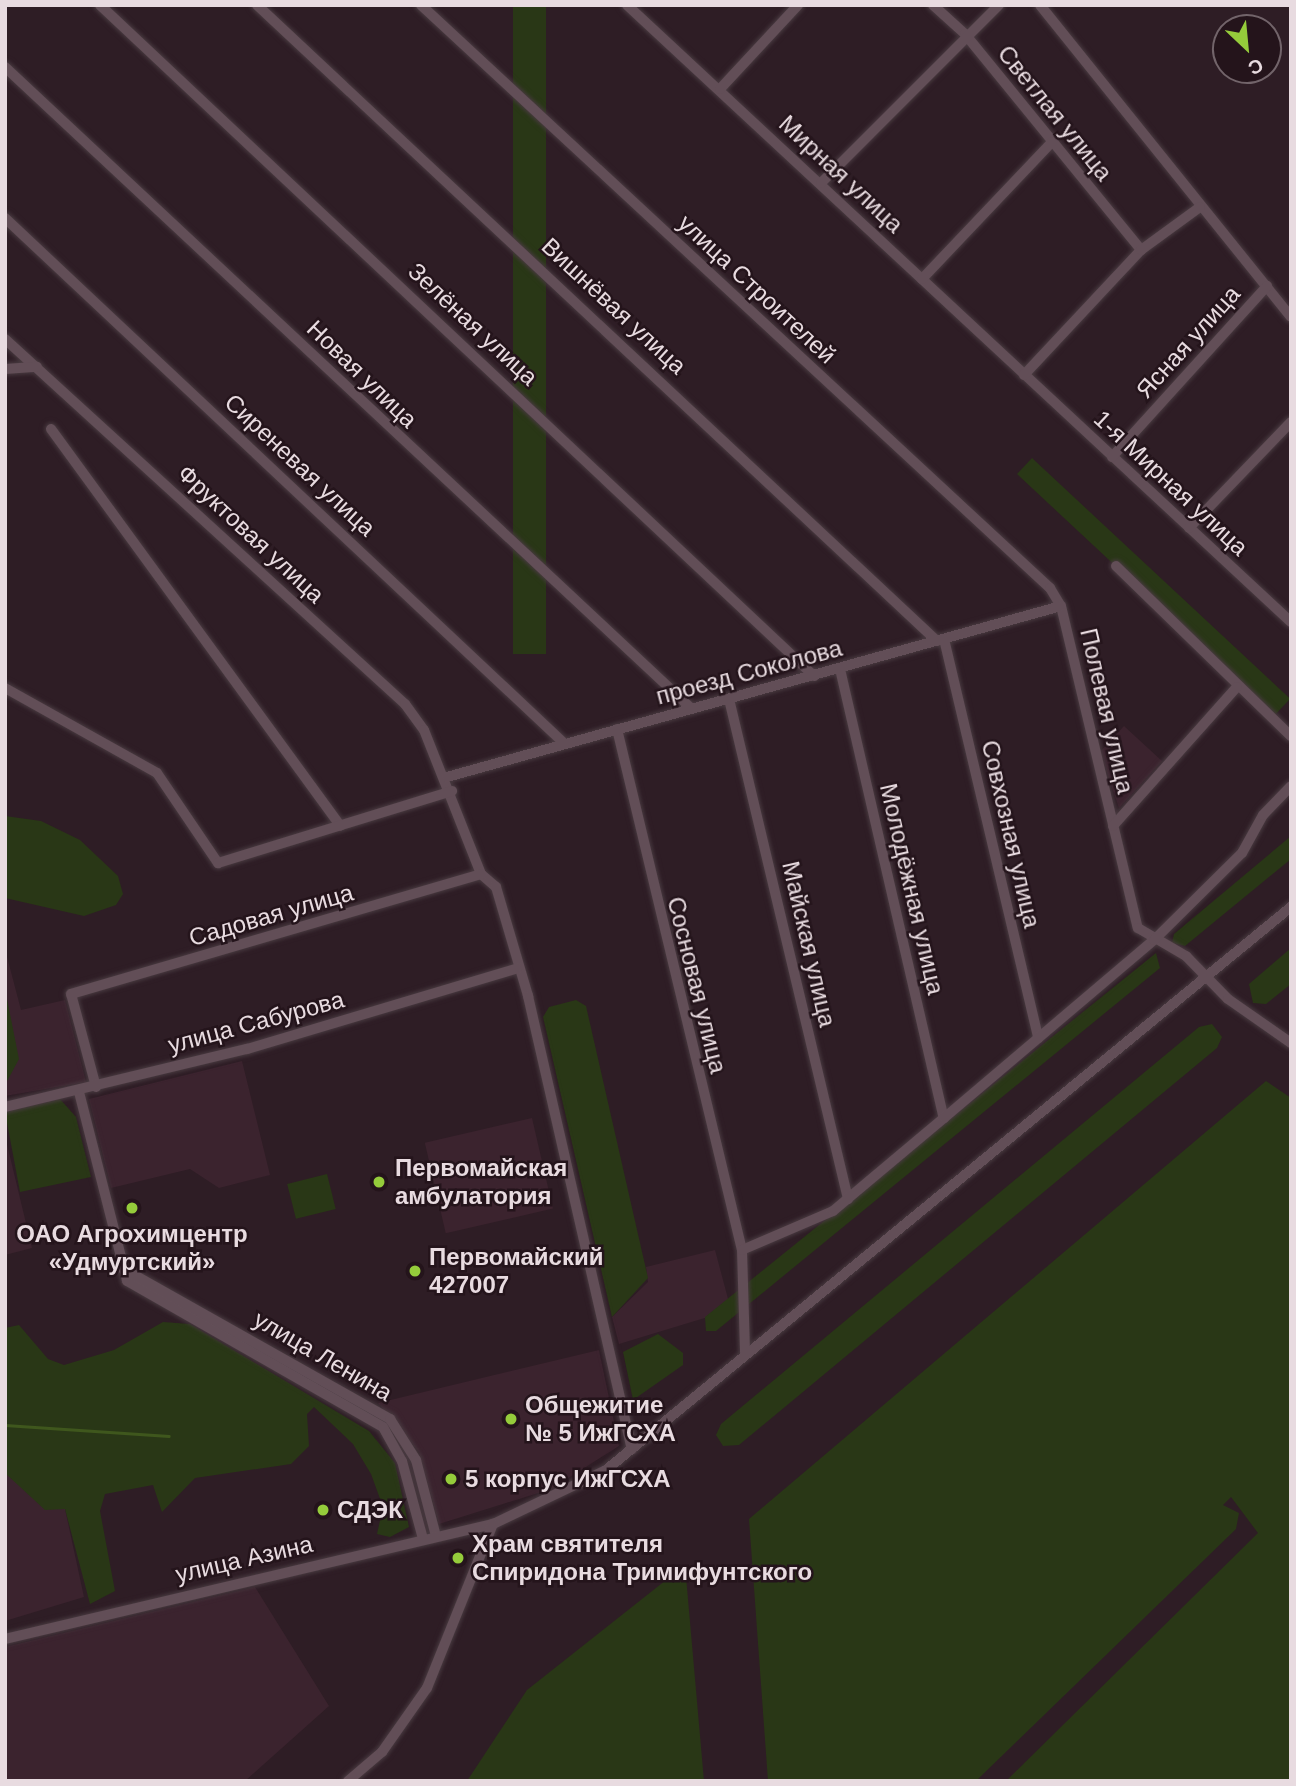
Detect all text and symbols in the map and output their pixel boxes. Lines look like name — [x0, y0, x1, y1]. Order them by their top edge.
north arrow — [1212, 14, 1282, 84]
street label: Светлая улица — [992, 40, 1118, 186]
text: С — [1245, 54, 1266, 79]
street label: Мирная улица — [773, 109, 909, 239]
street label: улица Строителей — [672, 209, 842, 369]
street label: Вишнёвая улица — [536, 232, 692, 380]
street label: Зелёная улица — [402, 257, 544, 391]
street label: Ясная улица — [1130, 280, 1246, 404]
street label: Новая улица — [301, 314, 423, 434]
street label: Сиреневая улица — [219, 388, 381, 542]
street label: 1-я Мирная улица — [1088, 404, 1254, 562]
street label: Фруктовая улица — [172, 459, 330, 609]
street label: Полевая улица — [1074, 625, 1140, 797]
street label: проезд Соколова — [653, 633, 845, 711]
street label: Совхозная улица — [975, 737, 1047, 931]
street label: Молодёжная улица — [874, 781, 950, 997]
street label: Майская улица — [776, 858, 842, 1030]
street label: Садовая улица — [185, 878, 357, 952]
street label: Сосновая улица — [661, 894, 733, 1076]
street label: улица Сабурова — [165, 985, 347, 1059]
place label: Первомайская амбулатория — [395, 1154, 567, 1210]
marker: Первомайская амбулатория — [369, 1172, 389, 1192]
marker: ОАО Агрохимцентр «Удмуртский» — [124, 1200, 140, 1216]
place label: ОАО Агрохимцентр «Удмуртский» — [16, 1220, 248, 1276]
place label: Первомайский 427007 — [429, 1243, 603, 1299]
marker: Первомайский 427007 — [407, 1263, 423, 1279]
street label: улица Ленина — [249, 1305, 397, 1407]
place label: Общежитие № 5 ИжГСХА — [525, 1391, 676, 1447]
marker: Общежитие № 5 ИжГСХА — [503, 1411, 519, 1427]
place label: 5 корпус ИжГСХА — [465, 1465, 671, 1493]
marker: 5 корпус ИжГСХА — [443, 1471, 459, 1487]
place label: СДЭК — [337, 1496, 403, 1524]
marker: СДЭК — [315, 1502, 331, 1518]
street label: улица Азина — [173, 1529, 315, 1589]
place label: Храм святителя Спиридона Тримифунтского — [472, 1530, 812, 1586]
marker: Храм святителя Спиридона Тримифунтского — [450, 1550, 466, 1566]

